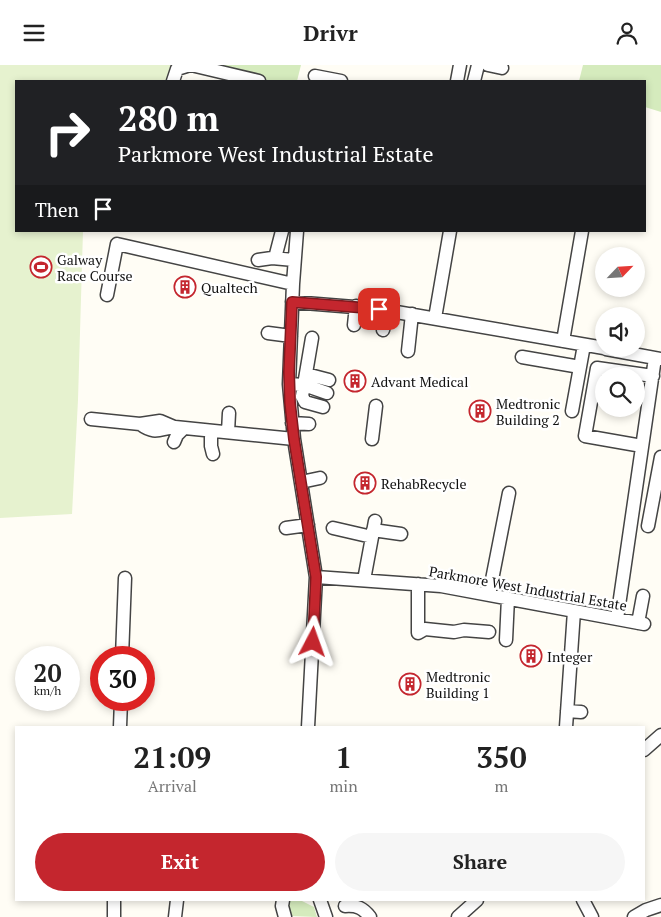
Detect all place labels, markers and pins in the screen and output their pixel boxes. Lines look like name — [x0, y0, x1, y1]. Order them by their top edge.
place label: Galway Race Course — [57, 250, 133, 285]
sports icon: Galway Race Course — [29, 255, 53, 279]
building icon: Qualtech — [173, 275, 197, 299]
place label: Qualtech — [201, 278, 258, 297]
pin — [358, 288, 400, 330]
building icon: Advant Medical — [343, 369, 367, 393]
place label: Advant Medical — [371, 372, 468, 391]
place label: Medtronic Building 2 — [496, 394, 560, 429]
building icon: Medtronic Building 2 — [468, 399, 492, 423]
building icon: RehabRecycle — [353, 471, 377, 495]
place label: RehabRecycle — [381, 474, 466, 493]
building icon: Integer — [519, 644, 543, 668]
place label: Integer — [547, 647, 593, 666]
place label: Medtronic Building 1 — [426, 667, 490, 702]
building icon: Medtronic Building 1 — [398, 672, 422, 696]

